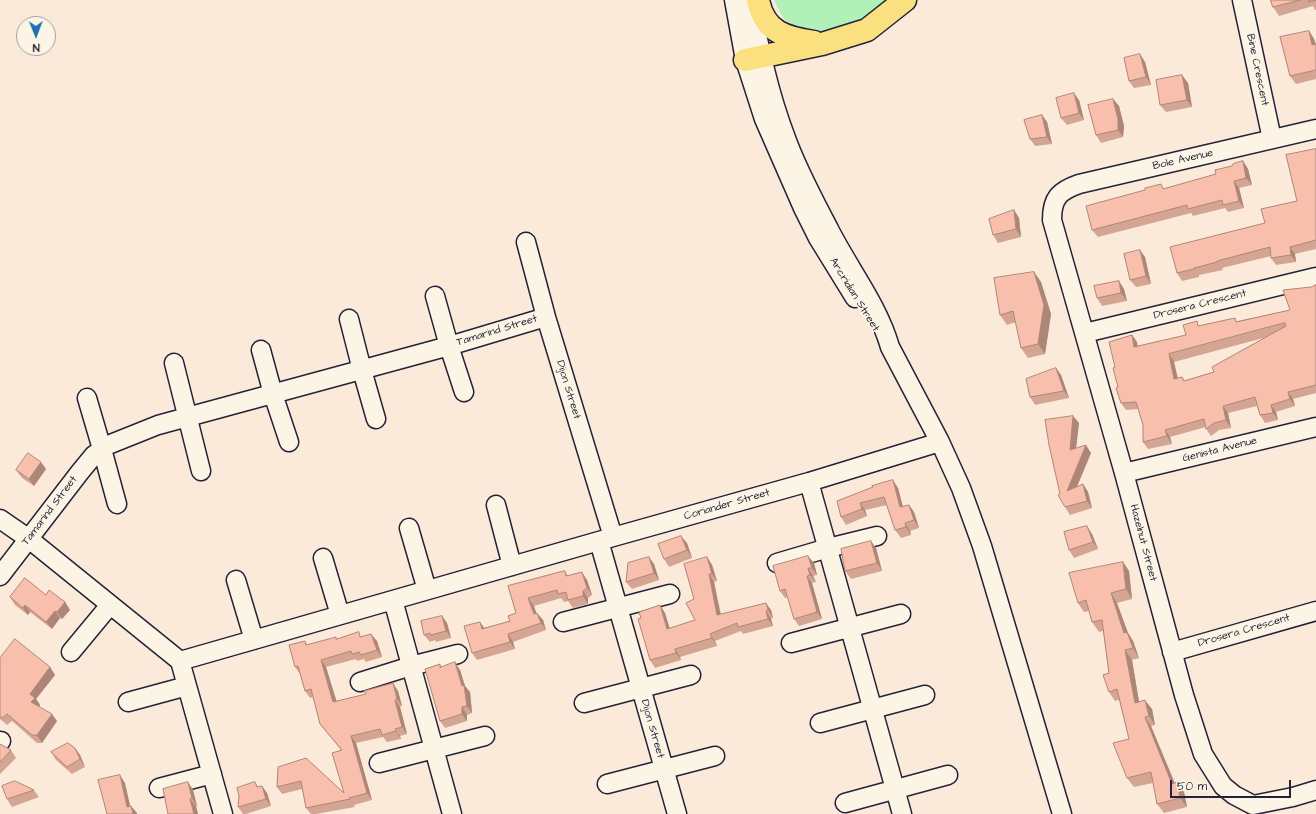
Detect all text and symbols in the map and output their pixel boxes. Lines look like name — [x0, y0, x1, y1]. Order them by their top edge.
north arrow — [16, 16, 56, 56]
street label: Bine Crescent — [1243, 33, 1271, 107]
text: N — [33, 40, 40, 55]
street label: Bole Avenue — [1151, 147, 1215, 173]
street label: Arcridian Street — [826, 256, 882, 334]
street label: Drosera Crescent — [1152, 287, 1248, 323]
street label: Tamarind Street — [455, 312, 539, 350]
street label: Dijon Street — [553, 359, 583, 421]
street label: Genista Avenue — [1181, 434, 1259, 466]
street label: Tamarind Street — [20, 474, 80, 548]
street label: Coriander Street — [682, 486, 772, 524]
street label: Hazelnut Street — [1126, 503, 1160, 583]
street label: Drosera Crescent — [1196, 612, 1292, 650]
street label: Dijon Street — [637, 698, 667, 760]
scale bar — [1172, 772, 1293, 798]
text: 50 m — [1177, 778, 1207, 795]

